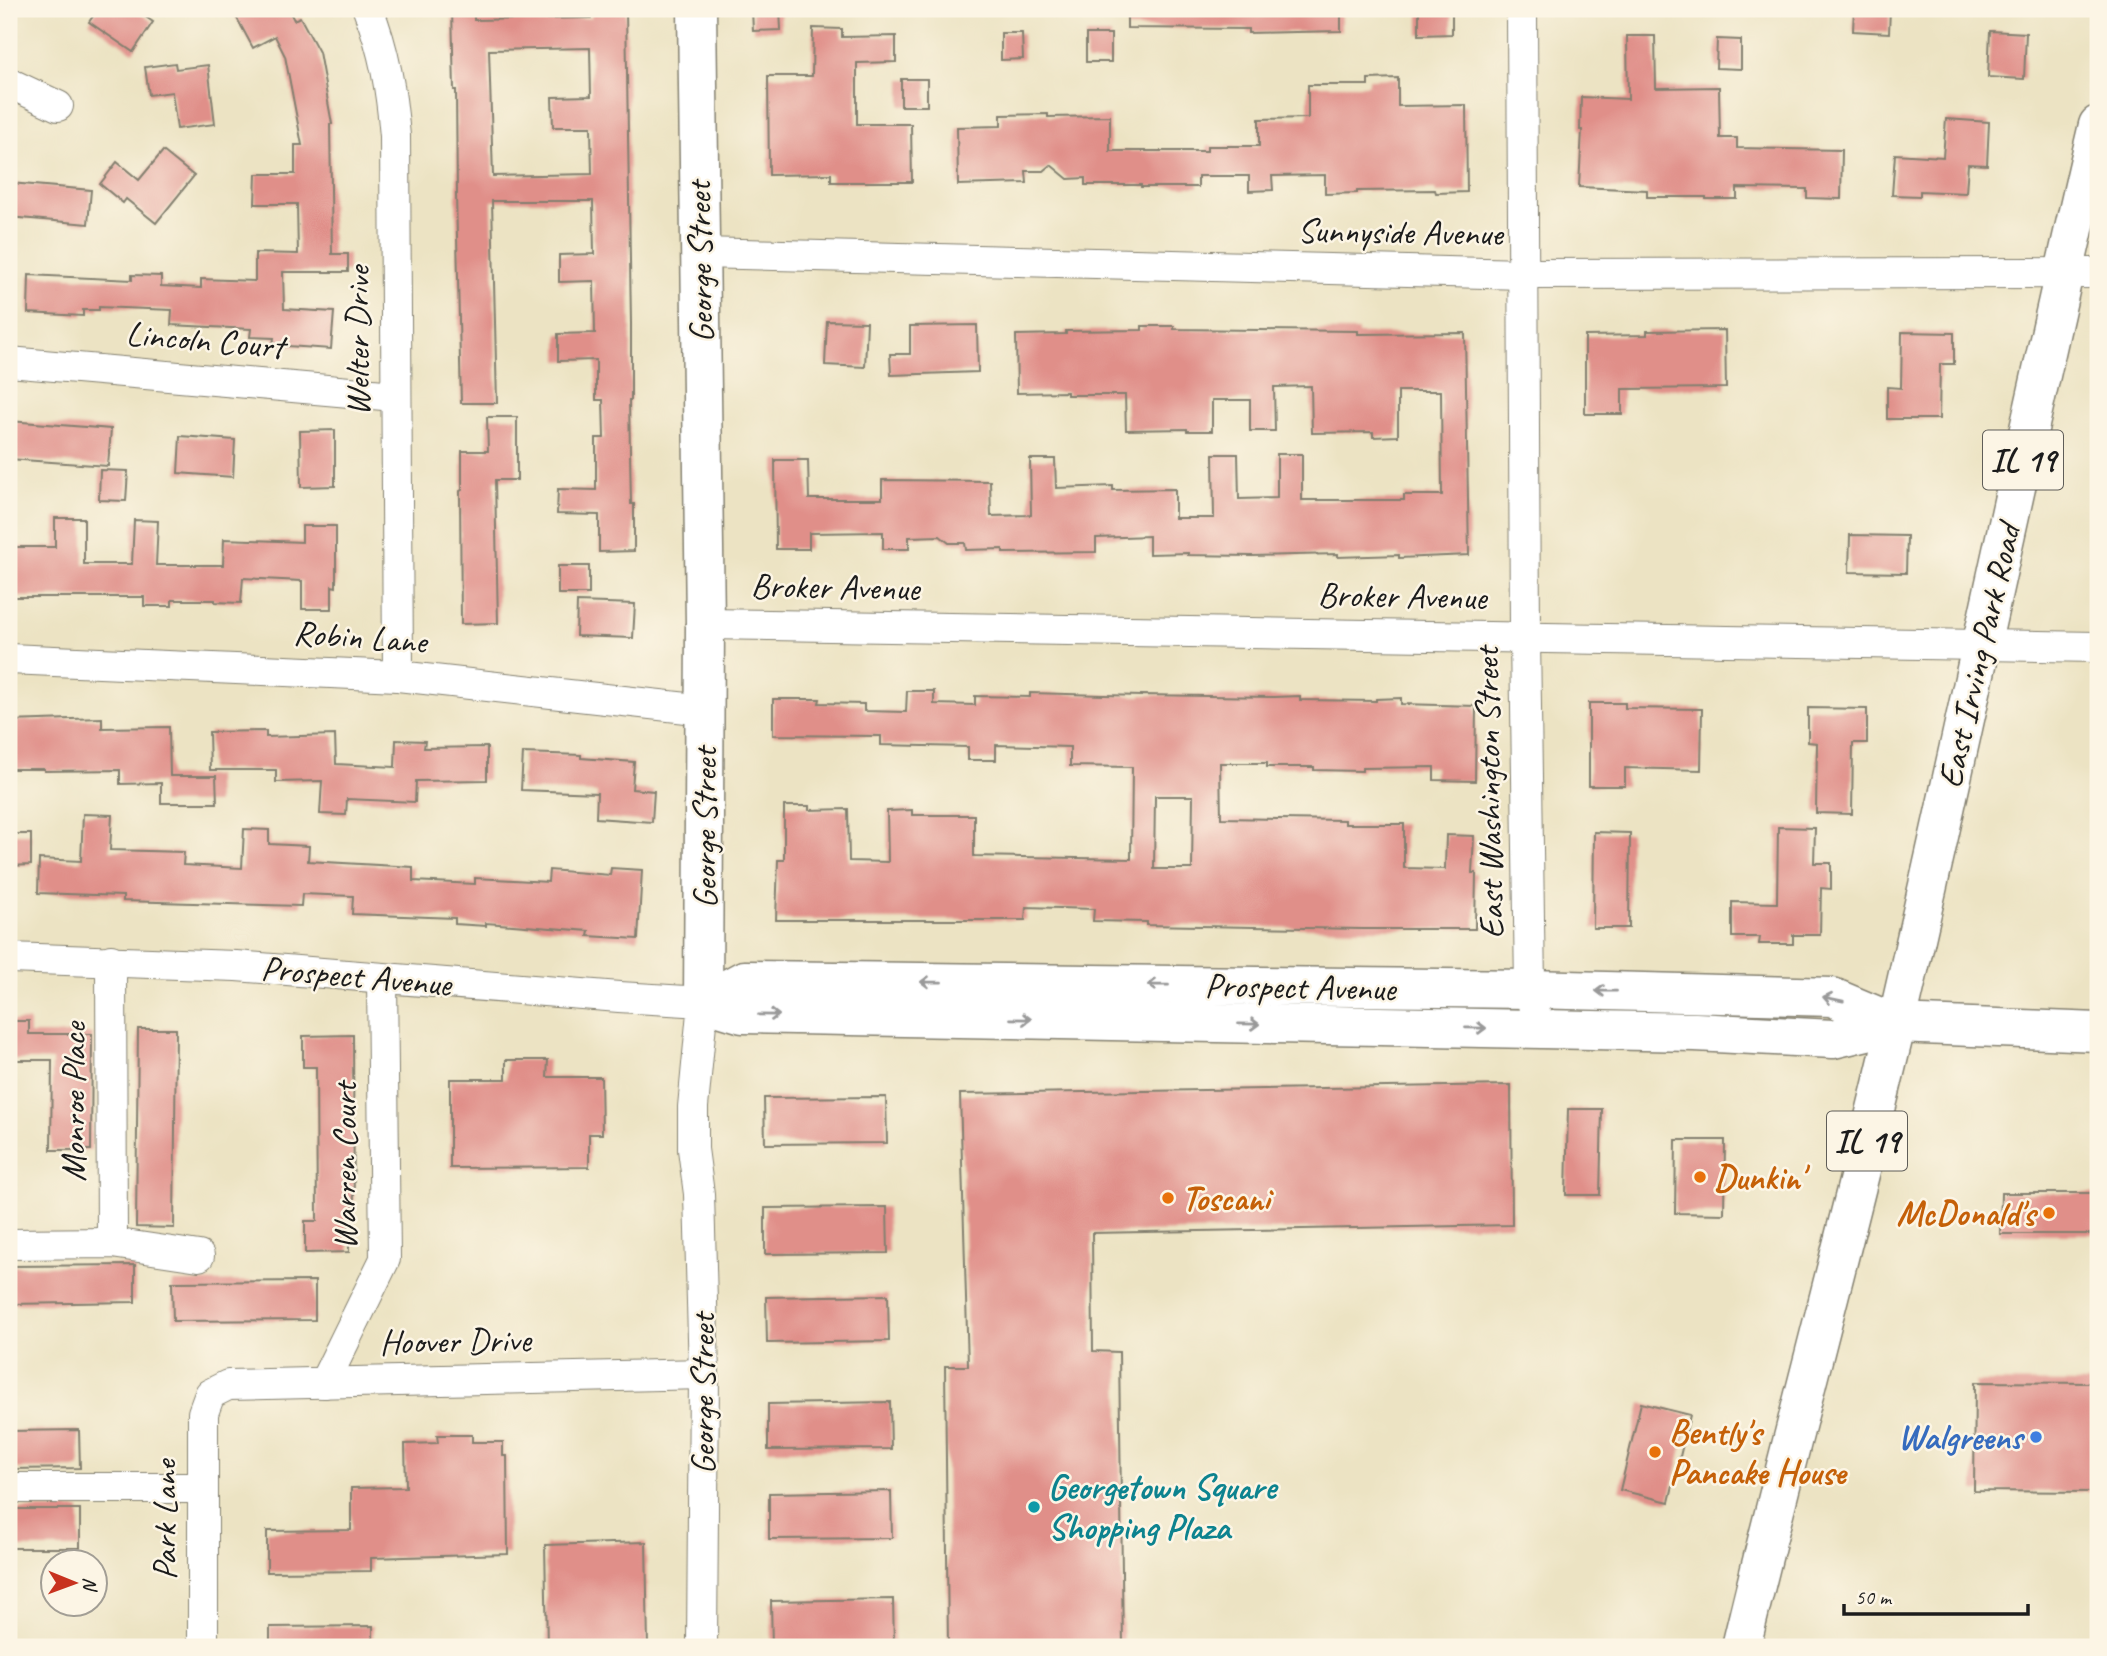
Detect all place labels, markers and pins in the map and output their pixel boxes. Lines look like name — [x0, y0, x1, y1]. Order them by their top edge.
place label: Dunkin' — [1714, 1155, 1811, 1200]
marker: Dunkin' — [1692, 1169, 1708, 1185]
place label: Toscani — [1182, 1176, 1275, 1221]
marker: Toscani — [1160, 1190, 1176, 1206]
place label: McDonald's — [1896, 1191, 2039, 1236]
marker: McDonald's — [2041, 1205, 2057, 1221]
place label: Bently's Pancake House — [1669, 1410, 1848, 1495]
place label: Walgreens — [1898, 1415, 2026, 1460]
marker: Walgreens — [2028, 1429, 2044, 1445]
marker: Bently's Pancake House — [1647, 1444, 1663, 1460]
place label: Georgetown Square Shopping Plaza — [1048, 1465, 1279, 1550]
marker: Georgetown Square Shopping Plaza — [1026, 1499, 1042, 1515]

